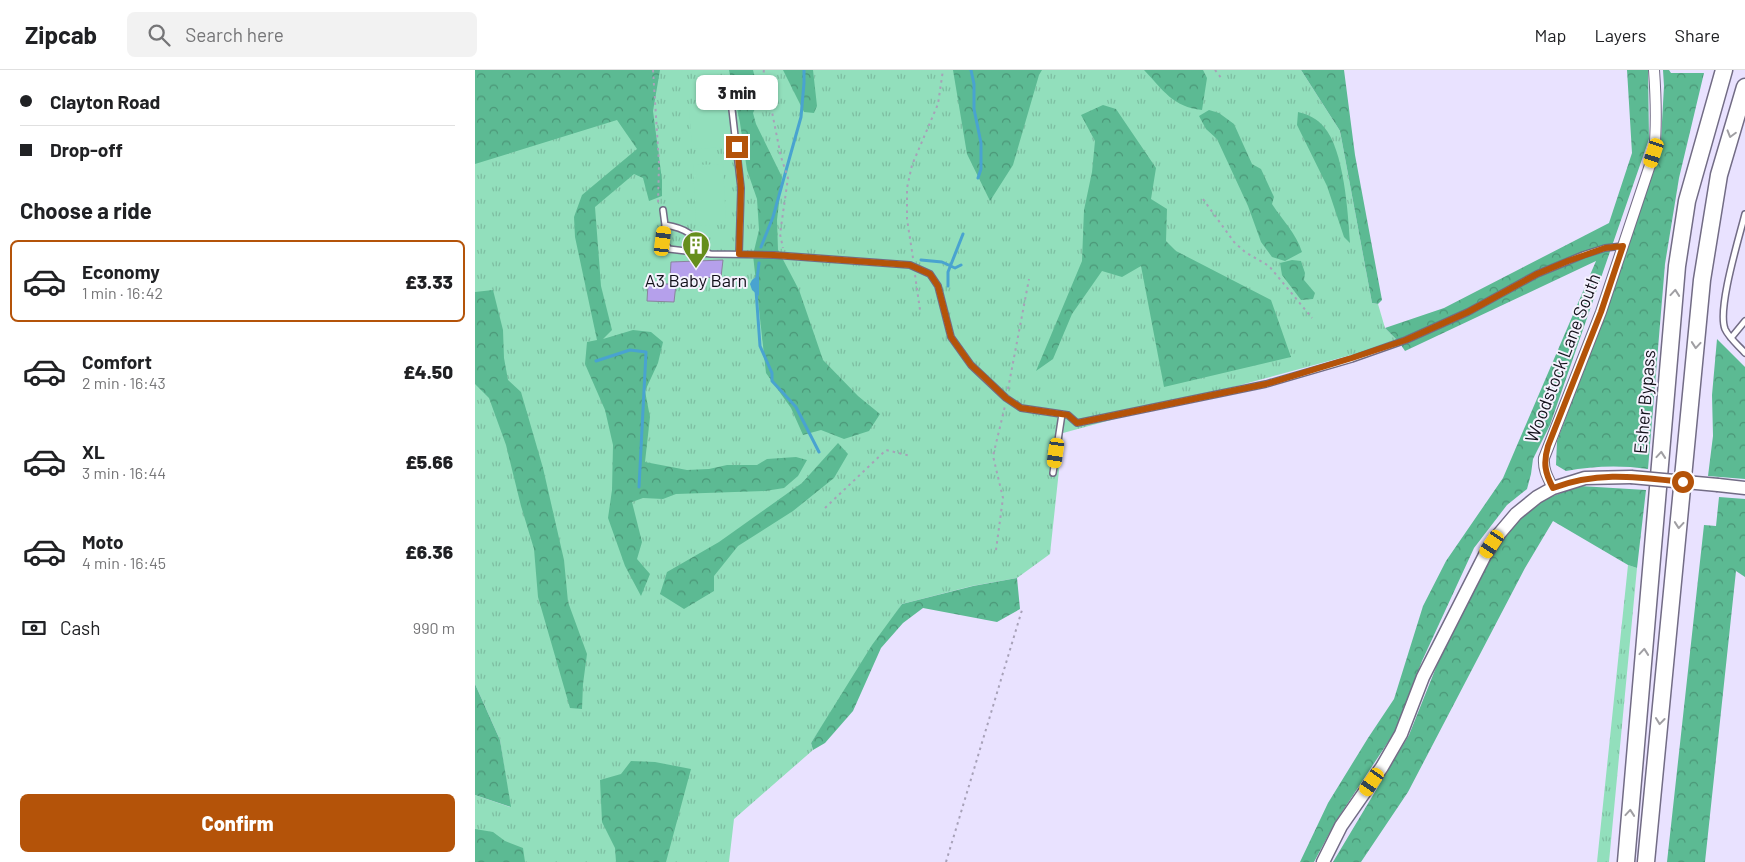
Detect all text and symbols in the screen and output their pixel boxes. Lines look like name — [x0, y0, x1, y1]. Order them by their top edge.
search box — [127, 12, 477, 57]
text: Zipcab — [25, 20, 97, 49]
icon: search — [145, 21, 173, 49]
text: Search here — [185, 23, 284, 46]
text: Map — [1534, 24, 1566, 46]
text: Layers — [1594, 24, 1647, 46]
text: Share — [1675, 24, 1720, 46]
callout: 3 min — [696, 75, 778, 110]
text: 3 min — [718, 83, 756, 102]
text: Clayton Road — [50, 90, 160, 113]
one-way arrow — [1727, 129, 1737, 137]
route end — [726, 136, 748, 158]
car — [1642, 136, 1665, 170]
text: Drop-off — [50, 138, 123, 161]
text: Choose a ride — [20, 197, 152, 223]
car — [653, 225, 672, 257]
building icon: A3 Baby Barn — [681, 230, 711, 269]
icon: car — [22, 259, 67, 304]
text: Economy — [82, 260, 160, 283]
place label: A3 Baby Barn — [645, 269, 747, 291]
text: £3.33 — [405, 270, 453, 293]
street label: Woodstock Lane South — [1520, 270, 1604, 445]
text: 1 min · 16:42 — [82, 283, 163, 302]
one-way arrow — [1669, 289, 1680, 297]
one-way arrow — [1691, 342, 1702, 350]
icon: car — [22, 349, 67, 394]
street label: Esher Bypass — [1628, 349, 1660, 455]
text: Comfort — [82, 350, 152, 373]
text: £4.50 — [403, 360, 453, 383]
text: 2 min · 16:43 — [82, 373, 166, 392]
car — [1046, 437, 1065, 469]
icon: car — [22, 439, 67, 484]
text: XL — [82, 440, 105, 463]
text: £5.66 — [405, 450, 453, 473]
one-way arrow — [1655, 450, 1666, 458]
text: 3 min · 16:44 — [82, 463, 166, 482]
route start — [1672, 471, 1694, 493]
one-way arrow — [1674, 521, 1685, 529]
car — [1477, 527, 1506, 561]
icon: car — [22, 529, 67, 574]
text: Moto — [82, 530, 124, 553]
text: £6.36 — [405, 540, 453, 563]
text: 4 min · 16:45 — [82, 553, 166, 572]
icon: cash — [20, 614, 48, 642]
text: Cash — [60, 616, 101, 639]
text: 990 m — [413, 618, 455, 637]
one-way arrow — [1638, 647, 1649, 655]
one-way arrow — [1654, 717, 1665, 725]
car — [1357, 765, 1386, 799]
button: Confirm — [20, 794, 455, 852]
one-way arrow — [1624, 809, 1635, 817]

